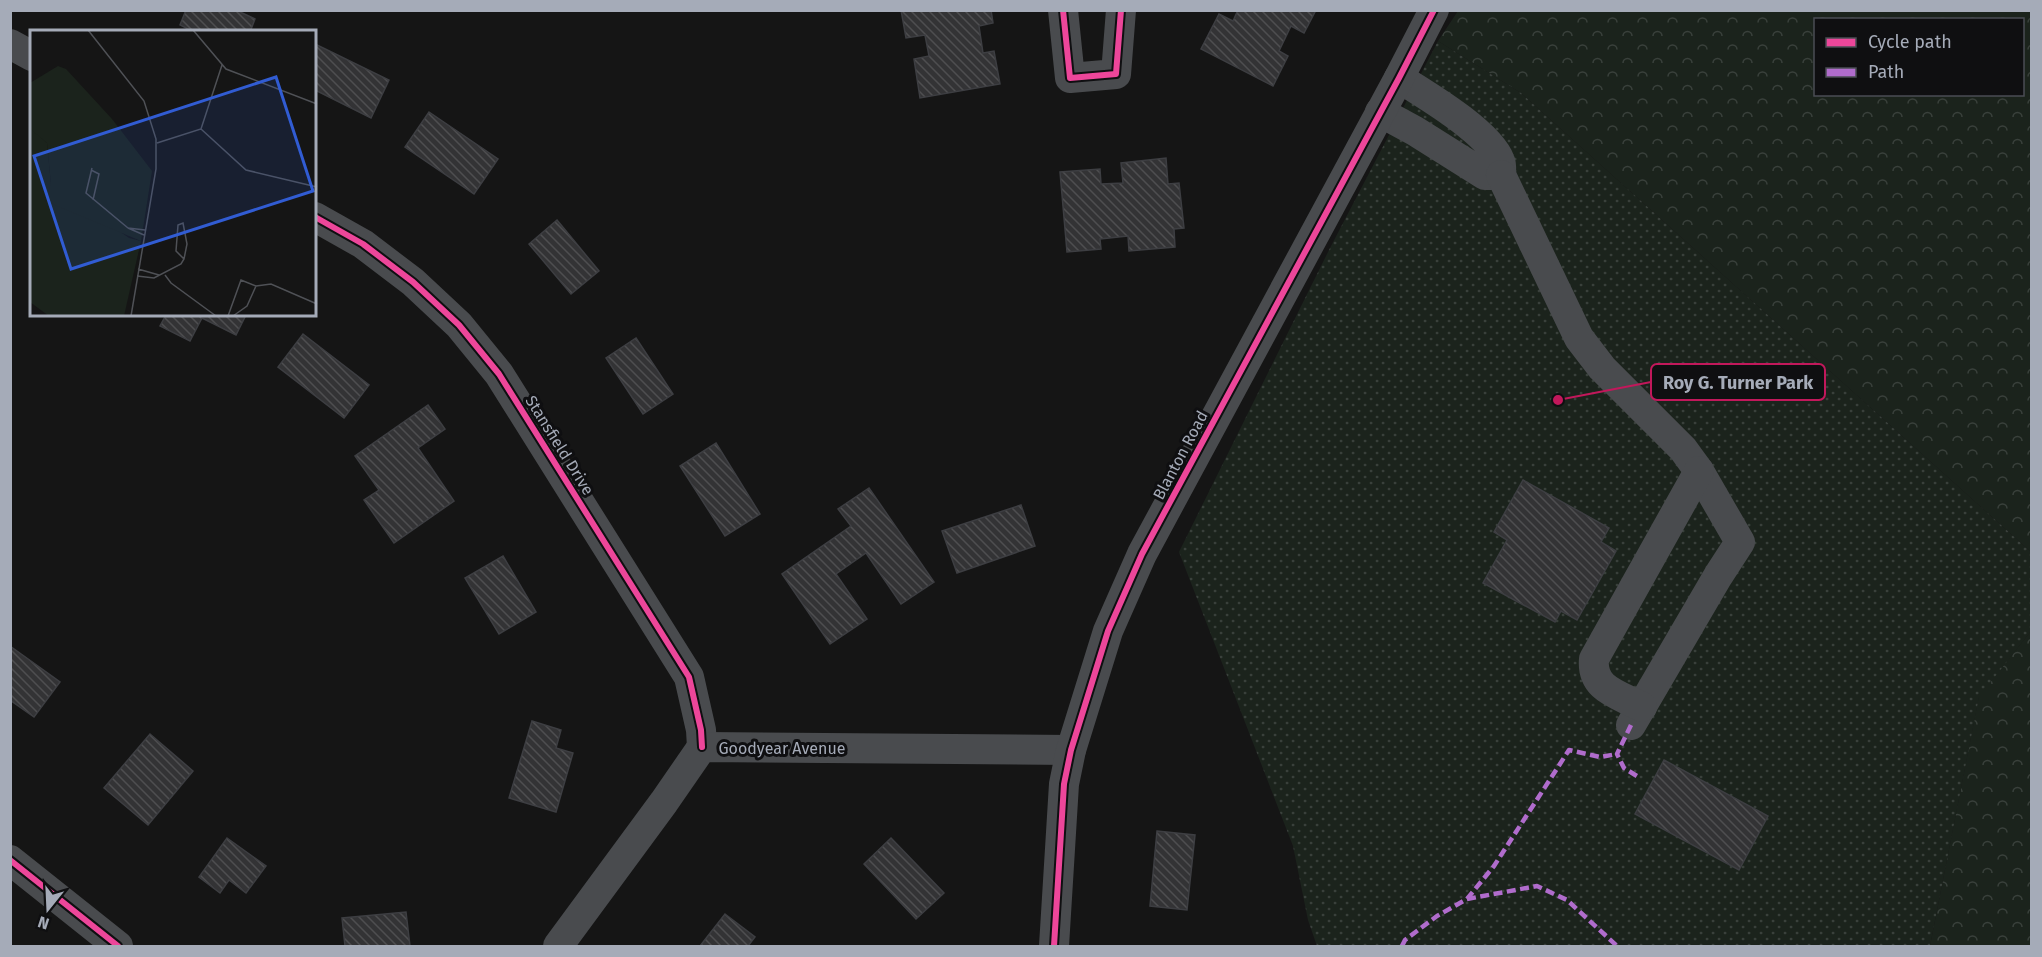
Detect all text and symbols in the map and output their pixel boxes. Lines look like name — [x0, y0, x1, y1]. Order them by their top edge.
legend — [1814, 18, 2024, 96]
inset map — [30, 30, 316, 316]
text: Cycle path — [1868, 31, 1952, 53]
text: Path — [1868, 61, 1904, 83]
callout: Roy G. Turner Park — [1651, 364, 1825, 400]
text: Roy G. Turner Park — [1663, 372, 1814, 394]
street label: Stansfield Drive — [521, 392, 598, 499]
street label: Blanton Road — [1149, 408, 1212, 503]
street label: Goodyear Avenue — [719, 739, 845, 758]
north arrow — [18, 879, 78, 939]
text: N — [36, 912, 51, 933]

